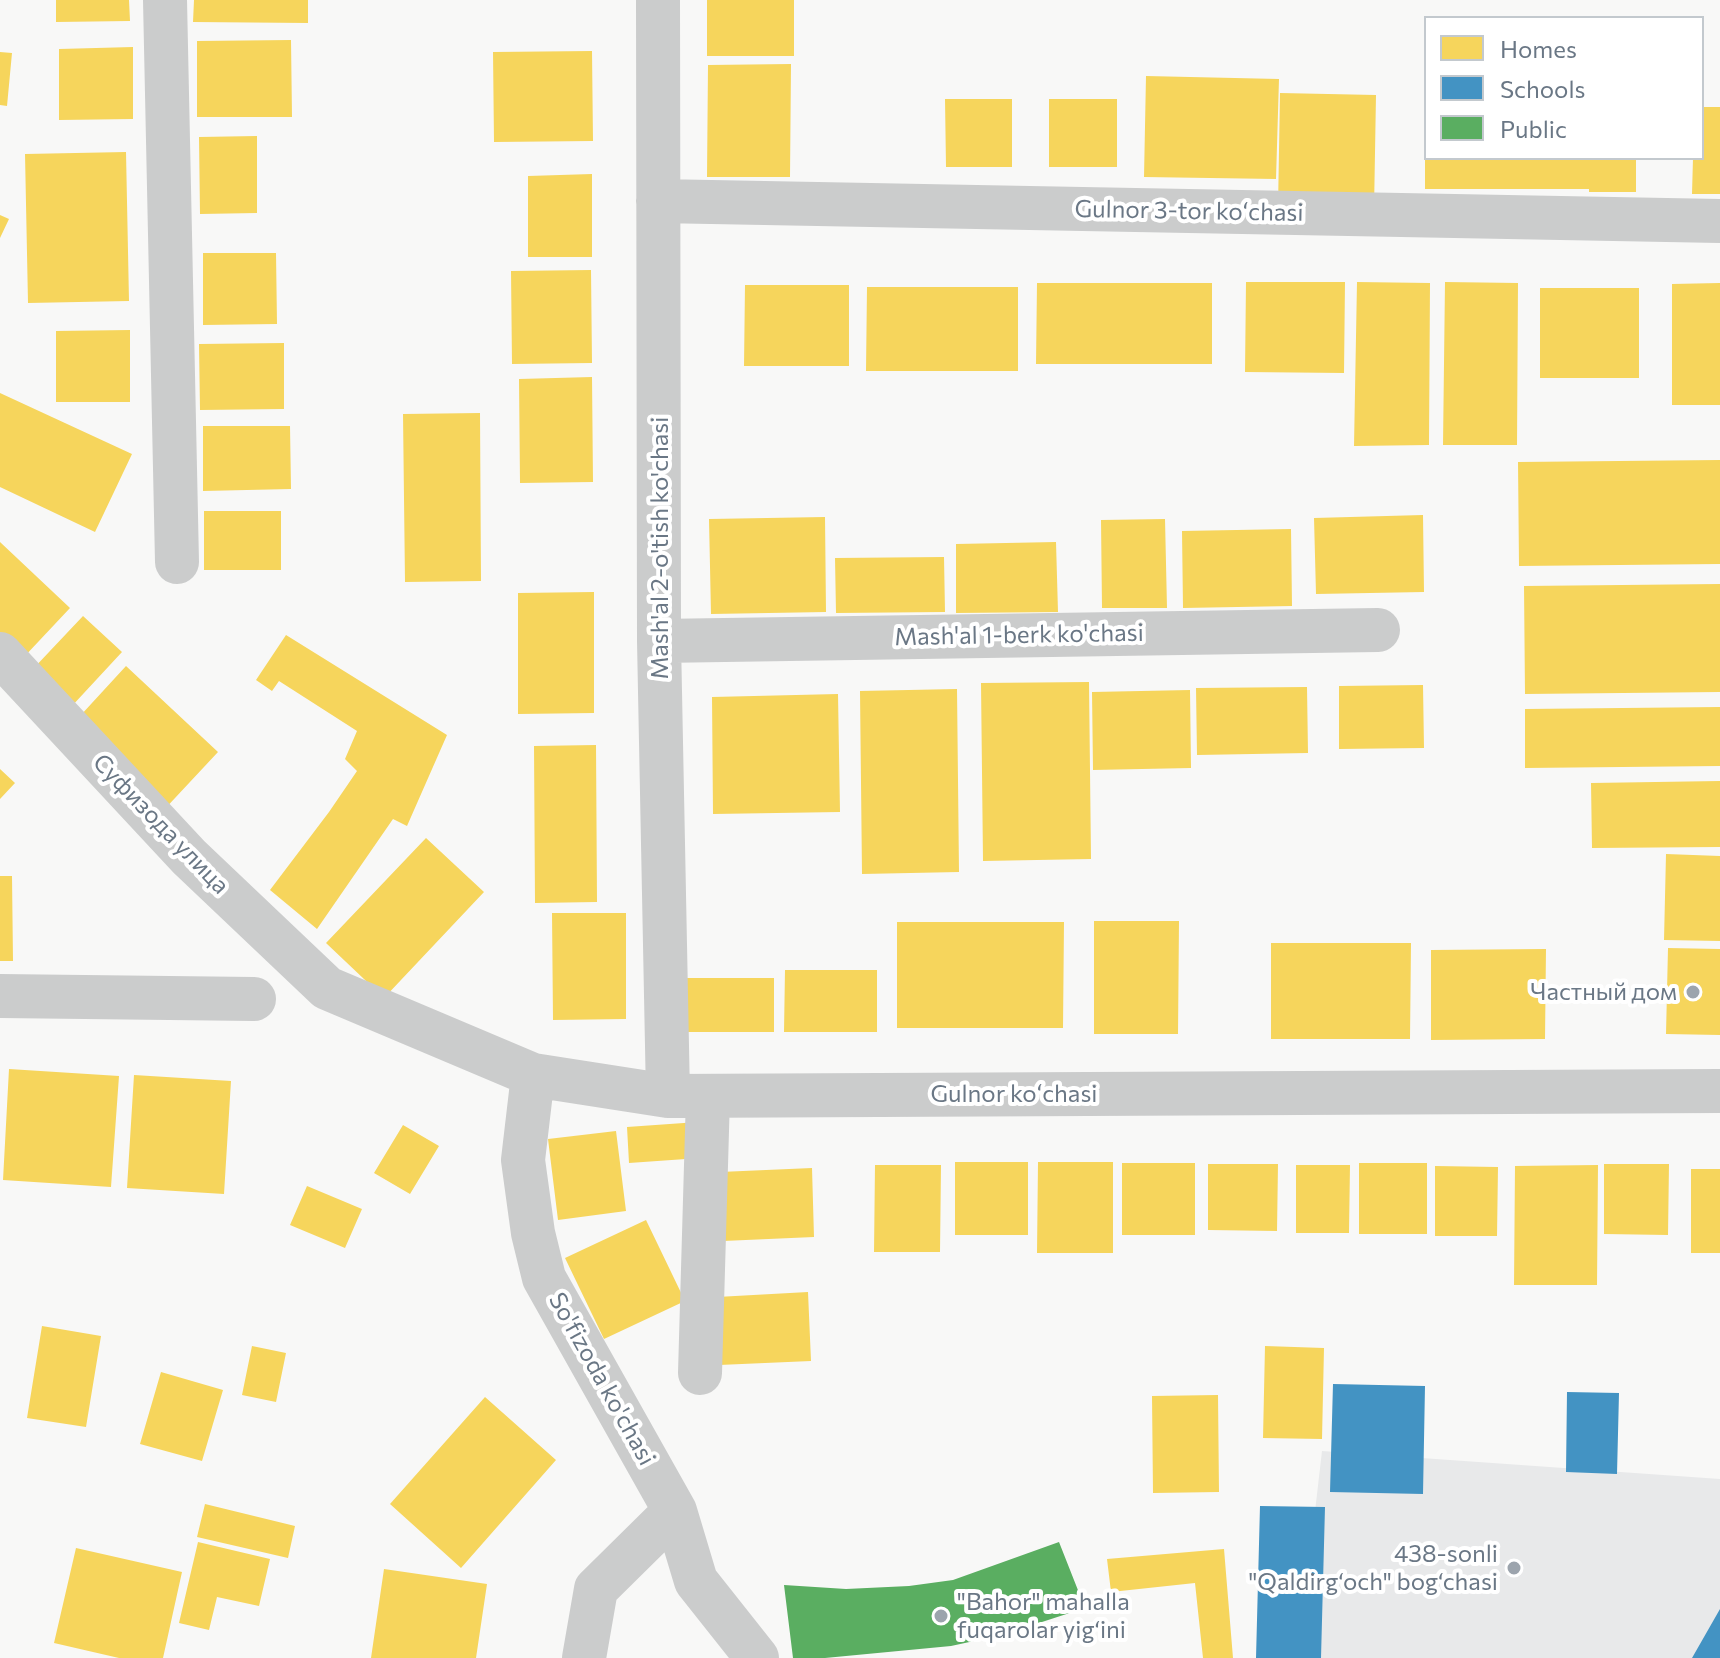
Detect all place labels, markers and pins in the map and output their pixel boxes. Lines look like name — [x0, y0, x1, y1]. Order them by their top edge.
place label: Частный дом — [1530, 978, 1677, 1006]
marker: Частный дом — [1684, 983, 1702, 1001]
place label: 438-sonli "Qaldirg‘och" bog‘chasi — [1248, 1540, 1498, 1596]
marker: 438-sonli "Qaldirg‘och" bog‘chasi — [1505, 1559, 1523, 1577]
place label: "Bahor" mahalla fuqarolar yig‘ini — [957, 1588, 1130, 1644]
marker: "Bahor" mahalla fuqarolar yig‘ini — [932, 1607, 950, 1625]

